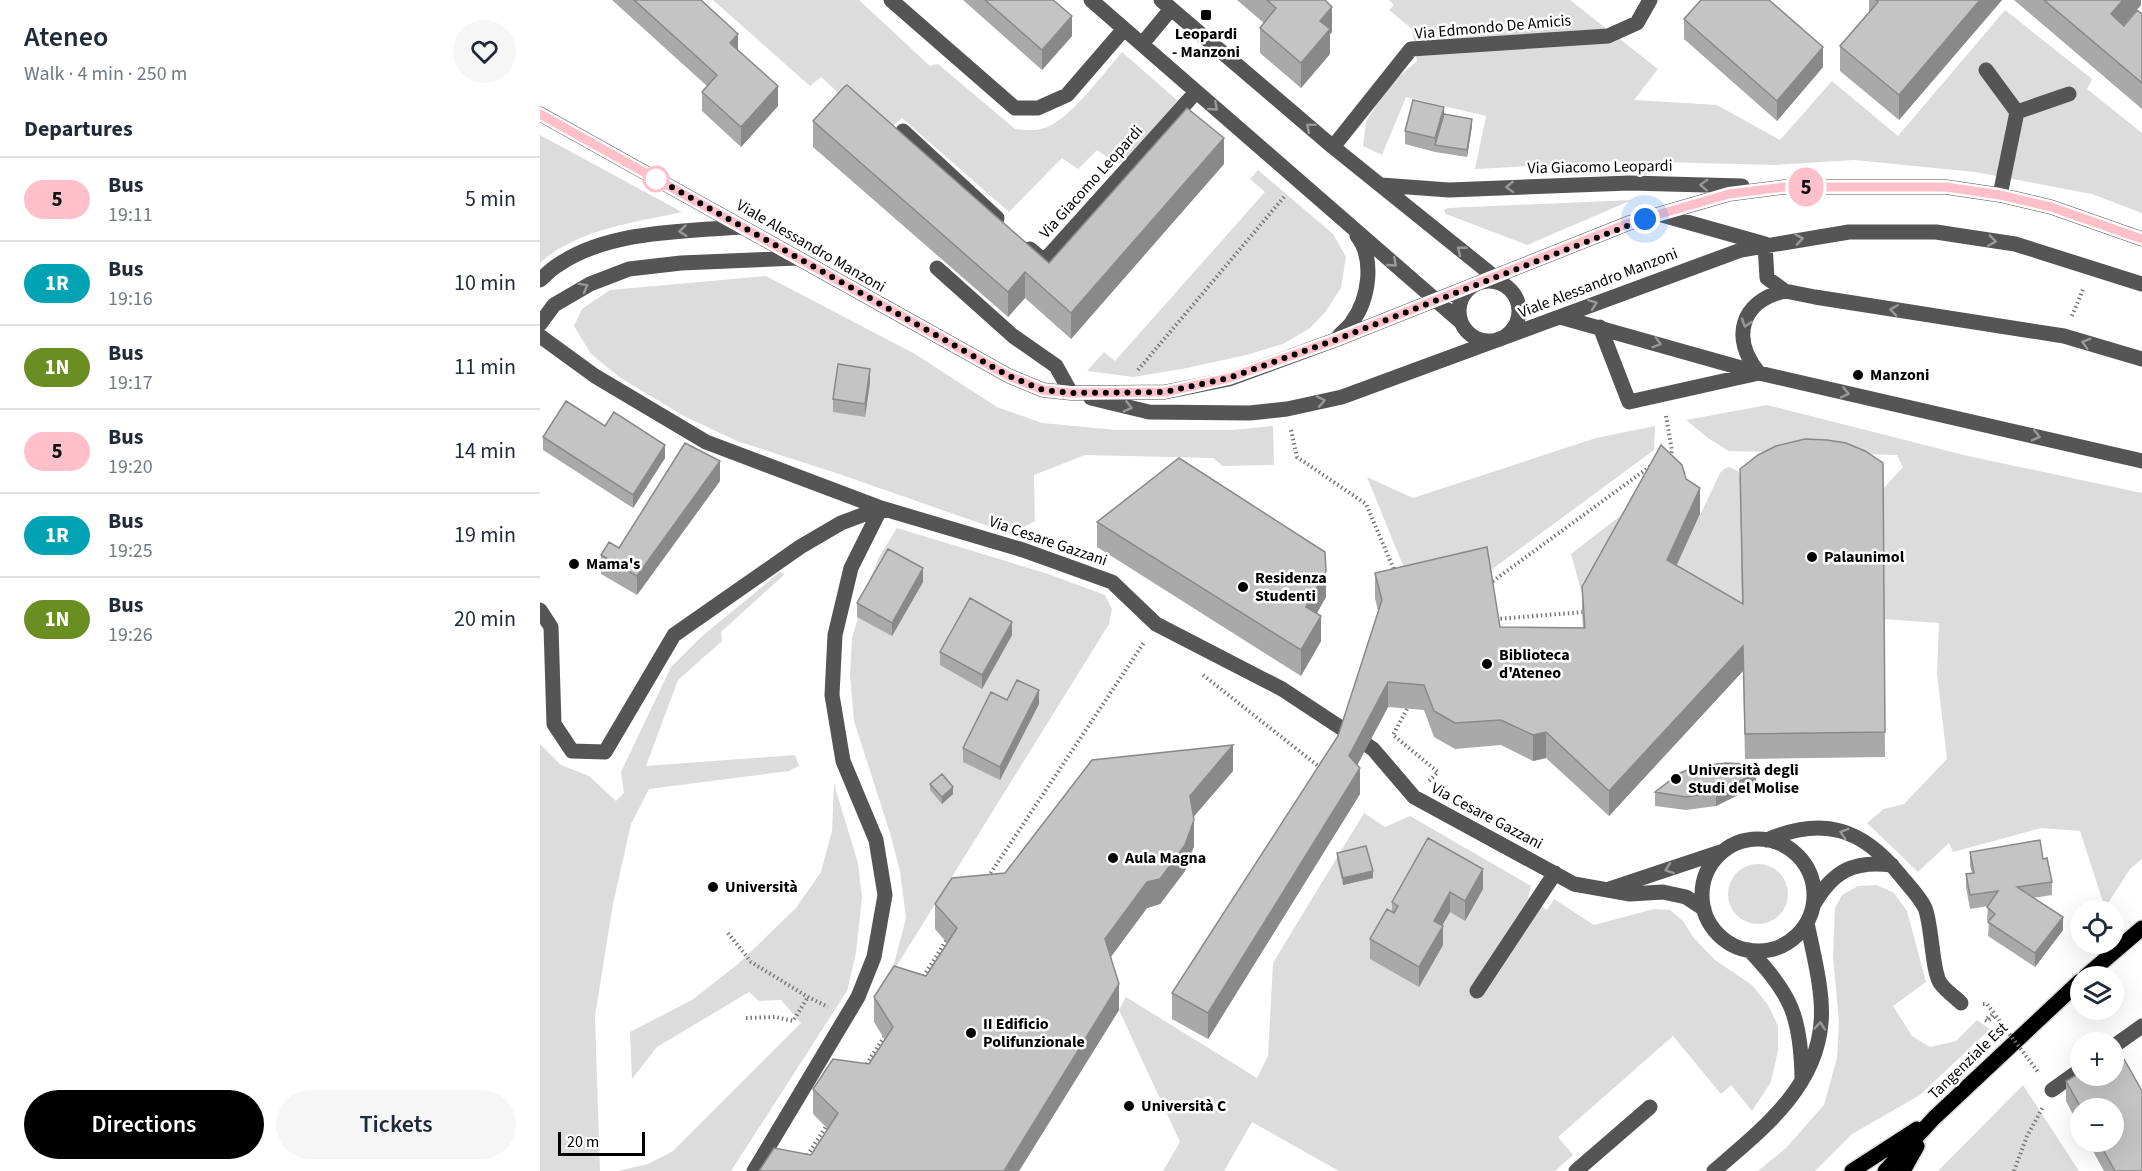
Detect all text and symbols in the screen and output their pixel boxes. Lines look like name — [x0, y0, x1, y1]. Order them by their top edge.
marker: Leopardi - Manzoni — [1199, 8, 1213, 22]
street label: Via Edmondo De Amicis — [1414, 9, 1572, 45]
text: Ateneo — [24, 17, 108, 57]
button: heart — [453, 20, 516, 83]
place label: Leopardi - Manzoni — [1172, 23, 1240, 63]
text: Walk · 4 min · 250 m — [24, 60, 187, 88]
one-way arrow — [1207, 100, 1218, 111]
text: Departures — [24, 113, 133, 145]
street label: Via Giacomo Leopardi — [1034, 121, 1148, 243]
one-way arrow — [1306, 124, 1317, 135]
street label: Via Giacomo Leopardi — [1527, 155, 1673, 179]
unlabelled marker — [643, 166, 669, 192]
line badge: 5 — [1786, 168, 1826, 207]
text: Bus — [108, 169, 144, 201]
text: 5 — [1800, 172, 1812, 202]
one-way arrow — [1700, 178, 1709, 191]
one-way arrow — [1505, 181, 1514, 194]
text: 5 min — [465, 183, 516, 215]
text: 5 — [51, 184, 63, 214]
street label: Viale Alessandro Manzoni — [732, 194, 890, 298]
text: 19:11 — [108, 201, 153, 229]
your location — [1630, 204, 1660, 234]
one-way arrow — [679, 224, 688, 237]
one-way arrow — [1794, 234, 1803, 246]
one-way arrow — [1988, 234, 1997, 246]
street label: Viale Alessandro Manzoni — [1515, 242, 1681, 324]
one-way arrow — [1457, 247, 1468, 258]
text: Bus — [108, 253, 144, 285]
one-way arrow — [1386, 256, 1397, 267]
text: 10 min — [454, 267, 516, 299]
text: 1R — [45, 268, 69, 298]
one-way arrow — [578, 283, 588, 295]
text: 19:16 — [108, 285, 153, 313]
one-way arrow — [1588, 299, 1598, 312]
one-way arrow — [1889, 304, 1899, 316]
one-way arrow — [1740, 317, 1753, 328]
one-way arrow — [1652, 336, 1662, 349]
text: Bus — [108, 337, 144, 369]
one-way arrow — [2081, 338, 2092, 350]
text: 11 min — [454, 351, 516, 383]
text: 1N — [44, 352, 70, 382]
place label: Manzoni — [1870, 364, 1929, 386]
marker: Manzoni — [1851, 368, 1865, 382]
text: 19:17 — [108, 369, 153, 397]
one-way arrow — [1840, 385, 1850, 398]
one-way arrow — [1316, 396, 1326, 409]
one-way arrow — [1123, 400, 1133, 413]
text: Bus — [108, 421, 144, 453]
one-way arrow — [2030, 429, 2040, 442]
text: 14 min — [454, 435, 516, 467]
text: 5 — [51, 436, 63, 466]
text: 19:20 — [108, 453, 153, 481]
text: Bus — [108, 505, 144, 537]
street label: Via Cesare Gazzani — [986, 510, 1110, 572]
text: 19 min — [454, 519, 516, 551]
text: 1R — [45, 520, 69, 550]
text: 19:25 — [108, 537, 153, 565]
place label: Palaunimol — [1824, 546, 1905, 568]
marker: Palaunimol — [1805, 550, 1819, 564]
place label: Mama's — [586, 553, 640, 575]
marker: Mama's — [567, 557, 581, 571]
place label: Residenza Studenti — [1255, 567, 1327, 607]
marker: Residenza Studenti — [1236, 580, 1250, 594]
text: Bus — [108, 589, 144, 621]
text: 20 min — [454, 603, 516, 635]
text: 1N — [44, 604, 70, 634]
text: 19:26 — [108, 621, 153, 649]
place label: Biblioteca d'Ateneo — [1499, 644, 1570, 684]
marker: Biblioteca d'Ateneo — [1480, 657, 1494, 671]
place label: Università degli Studi del Molise — [1688, 759, 1799, 799]
marker: Università degli Studi del Molise — [1669, 772, 1683, 786]
street label: Via Cesare Gazzani — [1427, 777, 1547, 855]
one-way arrow — [1839, 828, 1850, 840]
place label: Aula Magna — [1124, 847, 1206, 869]
marker: Aula Magna — [1106, 851, 1120, 865]
one-way arrow — [1664, 861, 1675, 874]
place label: Università — [725, 876, 798, 898]
marker: Università — [706, 880, 720, 894]
map controls — [2070, 900, 2124, 1152]
button: locate — [2070, 900, 2124, 954]
button: layers — [2070, 966, 2124, 1020]
place label: II Edificio Polifunzionale — [983, 1013, 1085, 1053]
street label: Tangenziale Est — [1923, 1017, 2013, 1105]
one-way arrow — [1813, 1021, 1826, 1030]
marker: II Edificio Polifunzionale — [964, 1026, 978, 1040]
button: + — [2070, 1032, 2124, 1086]
button: Directions — [24, 1090, 264, 1159]
button: Tickets — [276, 1090, 516, 1159]
place label: Università C — [1141, 1095, 1226, 1117]
button: − — [2070, 1098, 2124, 1152]
marker: Università C — [1122, 1099, 1136, 1113]
scale bar — [558, 1129, 645, 1156]
text: 20 m — [567, 1131, 599, 1153]

